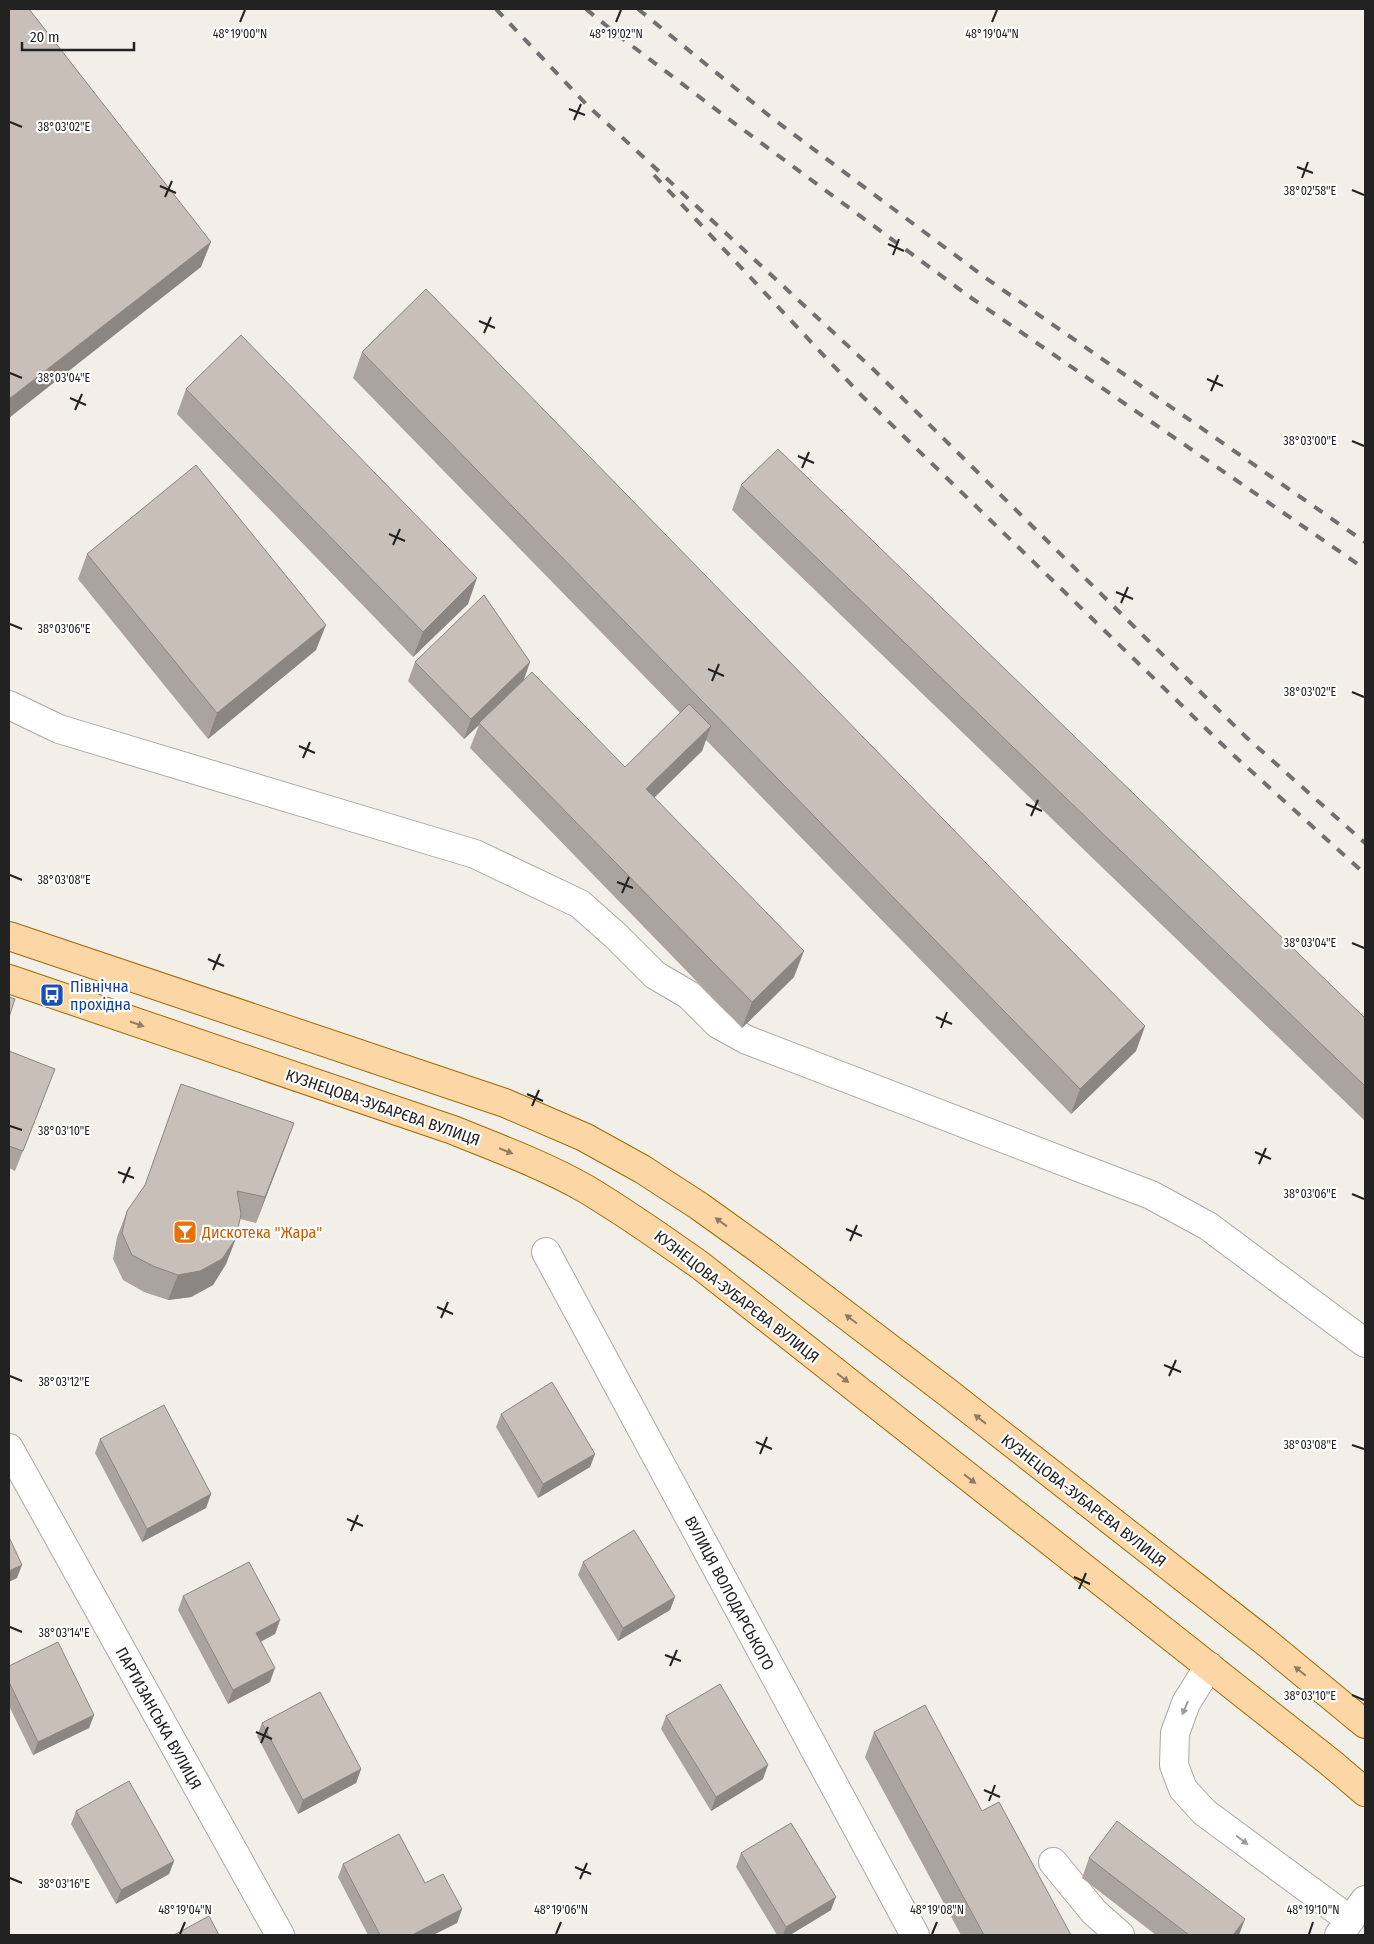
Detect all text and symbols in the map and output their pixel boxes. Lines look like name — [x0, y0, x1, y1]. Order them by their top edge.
scale bar — [22, 20, 135, 52]
text: 48°19'00"N — [213, 27, 267, 41]
text: 48°19'02"N — [589, 27, 643, 41]
text: 48°19'04"N — [965, 27, 1019, 41]
text: 20 m — [30, 28, 60, 46]
text: 38°03'02"E — [38, 120, 91, 134]
text: 38°02'58"E — [1284, 184, 1337, 198]
text: 38°03'04"E — [38, 371, 91, 385]
text: 38°03'00"E — [1283, 434, 1337, 448]
text: 38°03'06"E — [37, 622, 91, 636]
text: 38°03'02"E — [1284, 685, 1337, 699]
text: 38°03'08"E — [37, 873, 91, 887]
text: 38°03'04"E — [1284, 936, 1337, 950]
place label: Північна прохідна — [70, 977, 131, 1014]
bus stop icon: Північна прохідна — [39, 982, 65, 1008]
one-way arrow — [130, 1021, 145, 1028]
street label: КУЗНЕЦОВА-ЗУБАРЄВА ВУЛИЦЯ — [283, 1065, 482, 1150]
text: 38°03'10"E — [38, 1124, 90, 1138]
one-way arrow — [499, 1148, 513, 1156]
text: 38°03'06"E — [1283, 1187, 1337, 1201]
one-way arrow — [715, 1217, 728, 1227]
bar icon: Дискотека "Жара" — [172, 1219, 198, 1245]
place label: Дискотека "Жара" — [201, 1223, 322, 1242]
street label: КУЗНЕЦОВА-ЗУБАРЄВА ВУЛИЦЯ — [650, 1226, 823, 1367]
one-way arrow — [845, 1314, 858, 1325]
one-way arrow — [836, 1373, 850, 1383]
text: 38°03'12"E — [38, 1375, 90, 1389]
one-way arrow — [974, 1413, 987, 1424]
street label: КУЗНЕЦОВА-ЗУБАРЄВА ВУЛИЦЯ — [997, 1430, 1170, 1571]
text: 38°03'08"E — [1283, 1438, 1337, 1452]
one-way arrow — [964, 1473, 977, 1484]
street label: ВУЛИЦЯ ВОЛОДАРСЬКОГО — [681, 1513, 778, 1674]
text: 38°03'14"E — [38, 1626, 90, 1640]
street label: ПАРТИЗАНСЬКА ВУЛИЦЯ — [112, 1644, 206, 1793]
one-way arrow — [1294, 1665, 1307, 1676]
text: 38°03'10"E — [1284, 1689, 1336, 1703]
one-way arrow — [1180, 1701, 1188, 1715]
one-way arrow — [1235, 1835, 1249, 1845]
text: 38°03'16"E — [38, 1877, 90, 1891]
text: 48°19'04"N — [158, 1903, 212, 1917]
text: 48°19'06"N — [534, 1903, 588, 1917]
text: 48°19'08"N — [910, 1903, 964, 1917]
text: 48°19'10"N — [1286, 1903, 1340, 1917]

